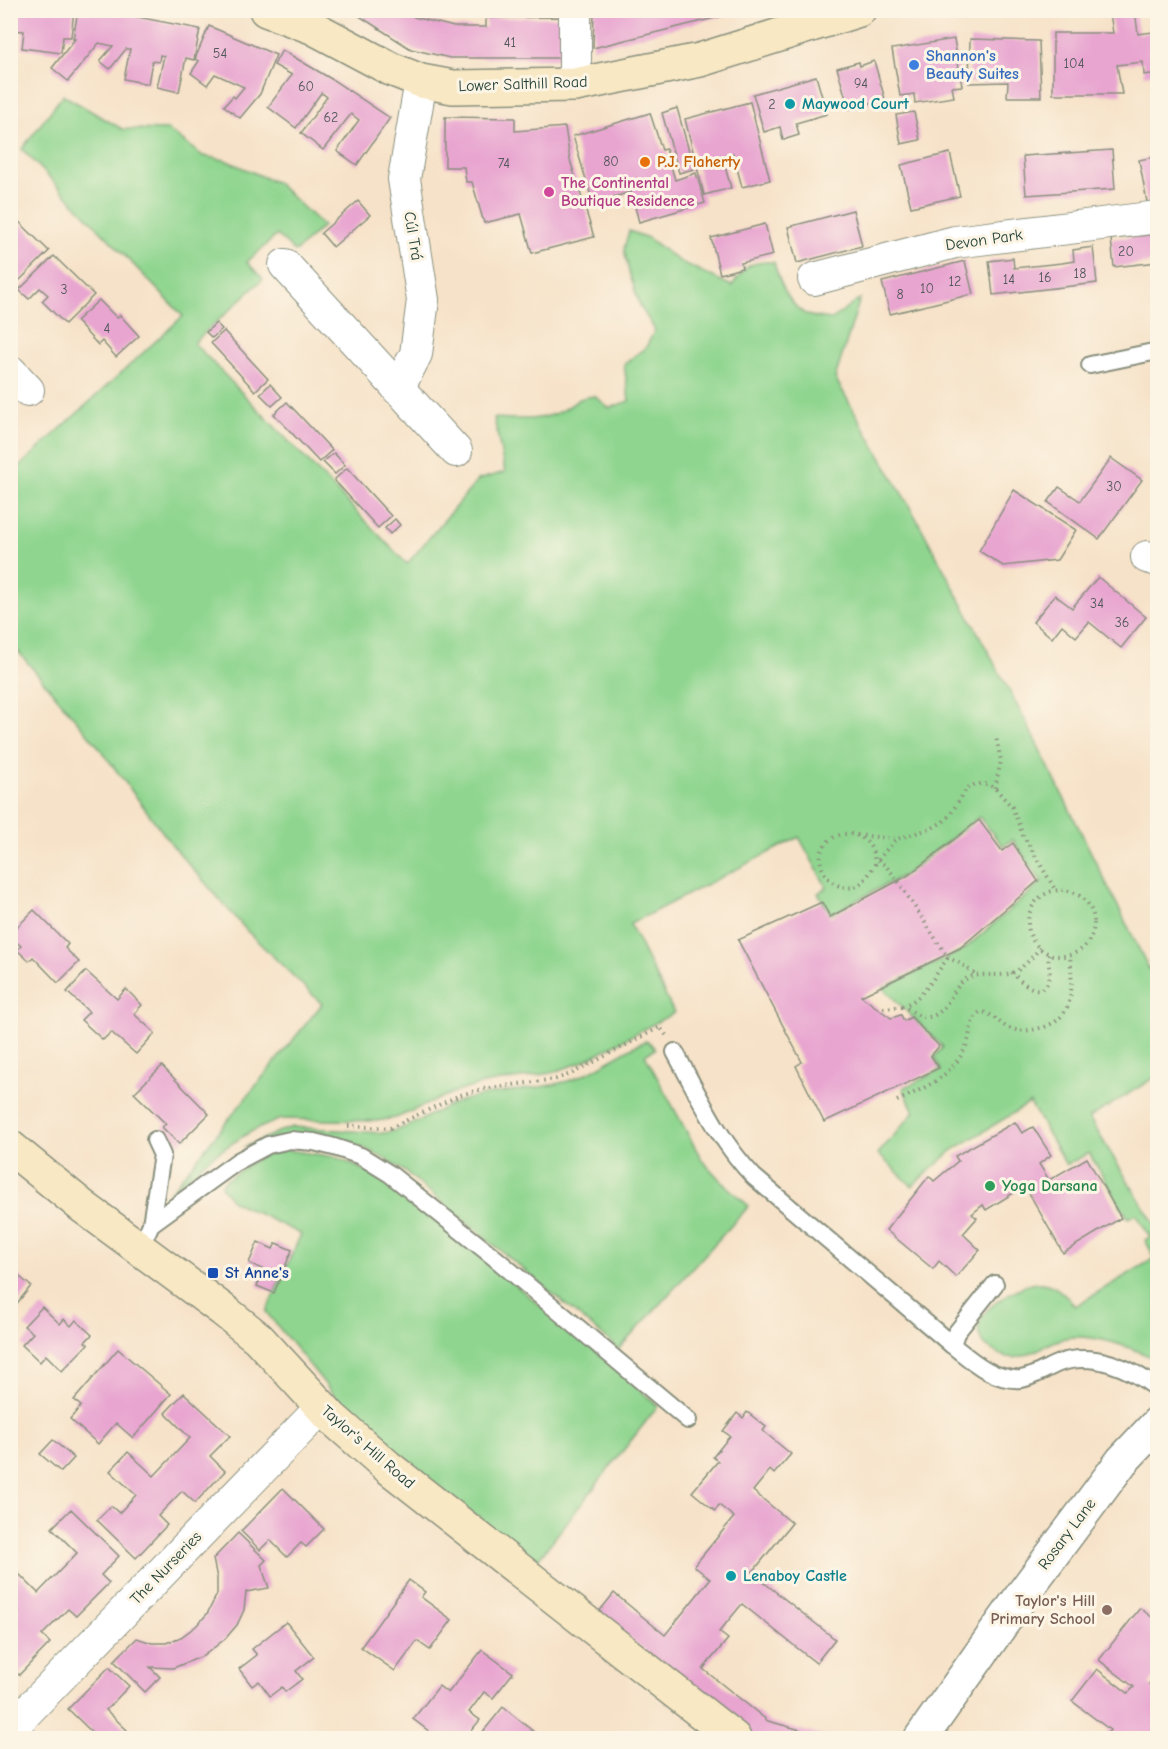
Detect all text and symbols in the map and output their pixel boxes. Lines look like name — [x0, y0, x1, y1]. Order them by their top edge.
house number: 41 — [504, 34, 516, 51]
house number: 54 — [213, 45, 227, 62]
place label: Shannon's Beauty Suites — [926, 47, 1019, 83]
house number: 104 — [1064, 55, 1085, 72]
marker: Shannon's Beauty Suites — [907, 58, 921, 72]
street label: Lower Salthill Road — [458, 73, 588, 95]
house number: 94 — [854, 75, 868, 92]
house number: 60 — [298, 78, 314, 95]
place label: Maywood Court — [802, 95, 909, 113]
house number: 2 — [768, 96, 776, 113]
marker: Maywood Court — [783, 97, 797, 111]
house number: 62 — [324, 109, 338, 126]
house number: 80 — [603, 153, 619, 170]
place label: P.J. Flaherty — [657, 153, 741, 171]
house number: 74 — [498, 155, 510, 172]
marker: P.J. Flaherty — [638, 155, 652, 169]
place label: The Continental Boutique Residence — [561, 174, 695, 210]
marker: The Continental Boutique Residence — [542, 185, 556, 199]
street label: Cúl Trá — [400, 210, 426, 262]
street label: Devon Park — [944, 226, 1024, 254]
house number: 20 — [1118, 243, 1134, 260]
house number: 18 — [1074, 265, 1086, 282]
house number: 16 — [1038, 269, 1052, 286]
house number: 14 — [1003, 271, 1015, 288]
house number: 12 — [949, 273, 961, 290]
house number: 10 — [920, 280, 934, 297]
house number: 3 — [60, 281, 68, 298]
house number: 8 — [896, 286, 904, 303]
house number: 4 — [104, 320, 111, 337]
house number: 30 — [1106, 478, 1122, 495]
house number: 34 — [1090, 595, 1104, 612]
house number: 36 — [1115, 614, 1129, 631]
place label: Yoga Darsana — [1002, 1177, 1098, 1195]
marker: Yoga Darsana — [983, 1179, 997, 1193]
place label: St Anne's — [225, 1264, 289, 1282]
marker: St Anne's — [206, 1266, 220, 1280]
street label: Taylor's Hill Road — [318, 1402, 418, 1492]
street label: Rosary Lane — [1034, 1495, 1100, 1573]
street label: The Nurseries — [127, 1527, 206, 1608]
place label: Lenaboy Castle — [743, 1567, 847, 1585]
marker: Lenaboy Castle — [724, 1569, 738, 1583]
place label: Taylor's Hill Primary School — [990, 1592, 1095, 1628]
marker: Taylor's Hill Primary School — [1100, 1603, 1114, 1617]

